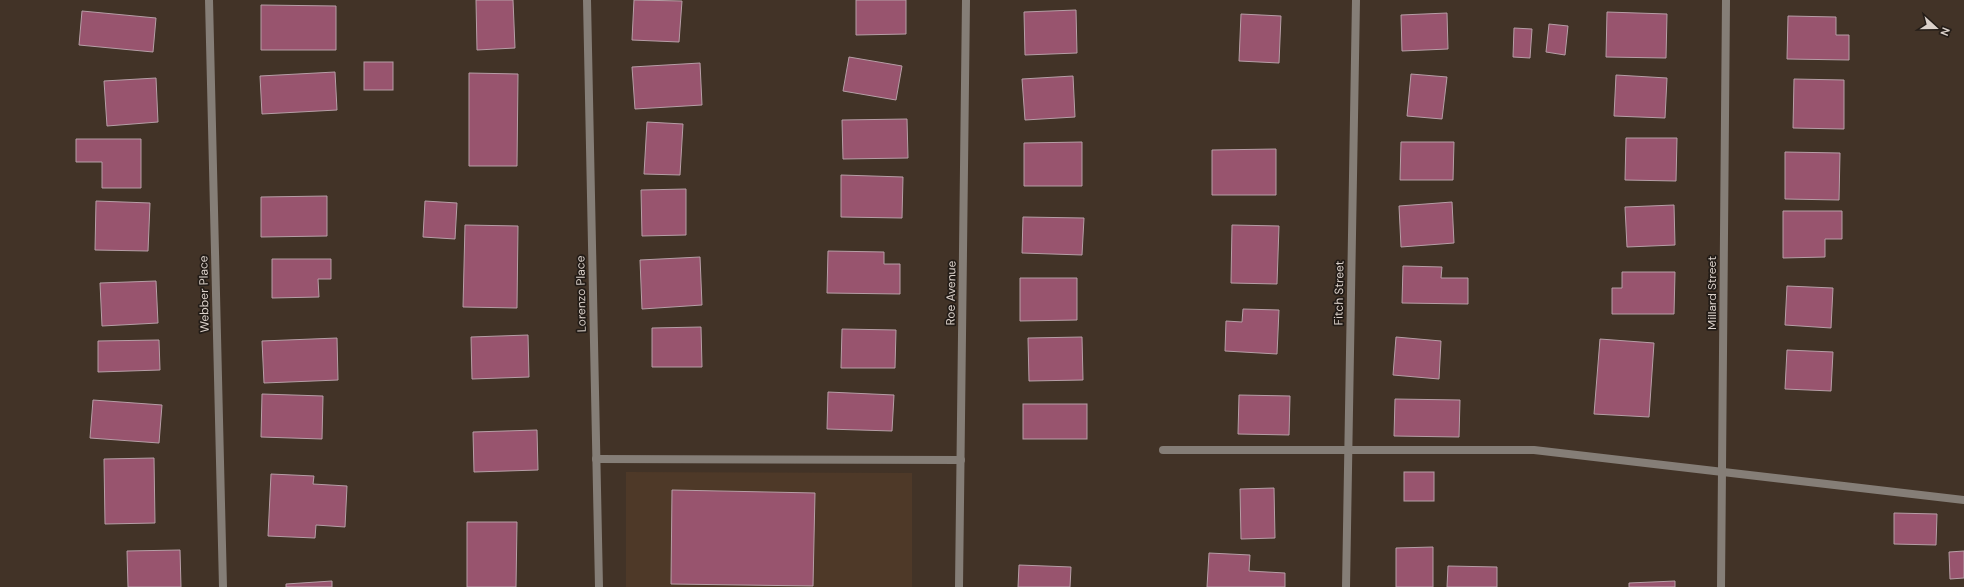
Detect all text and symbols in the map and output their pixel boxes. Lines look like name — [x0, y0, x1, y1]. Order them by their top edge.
north arrow — [1916, 8, 1956, 48]
text: N — [1937, 25, 1953, 38]
street label: Webber Place — [195, 255, 213, 333]
street label: Lorenzo Place — [572, 255, 590, 333]
street label: Millard Street — [1704, 256, 1720, 330]
street label: Roe Avenue — [942, 260, 960, 325]
street label: Fitch Street — [1330, 260, 1348, 326]

